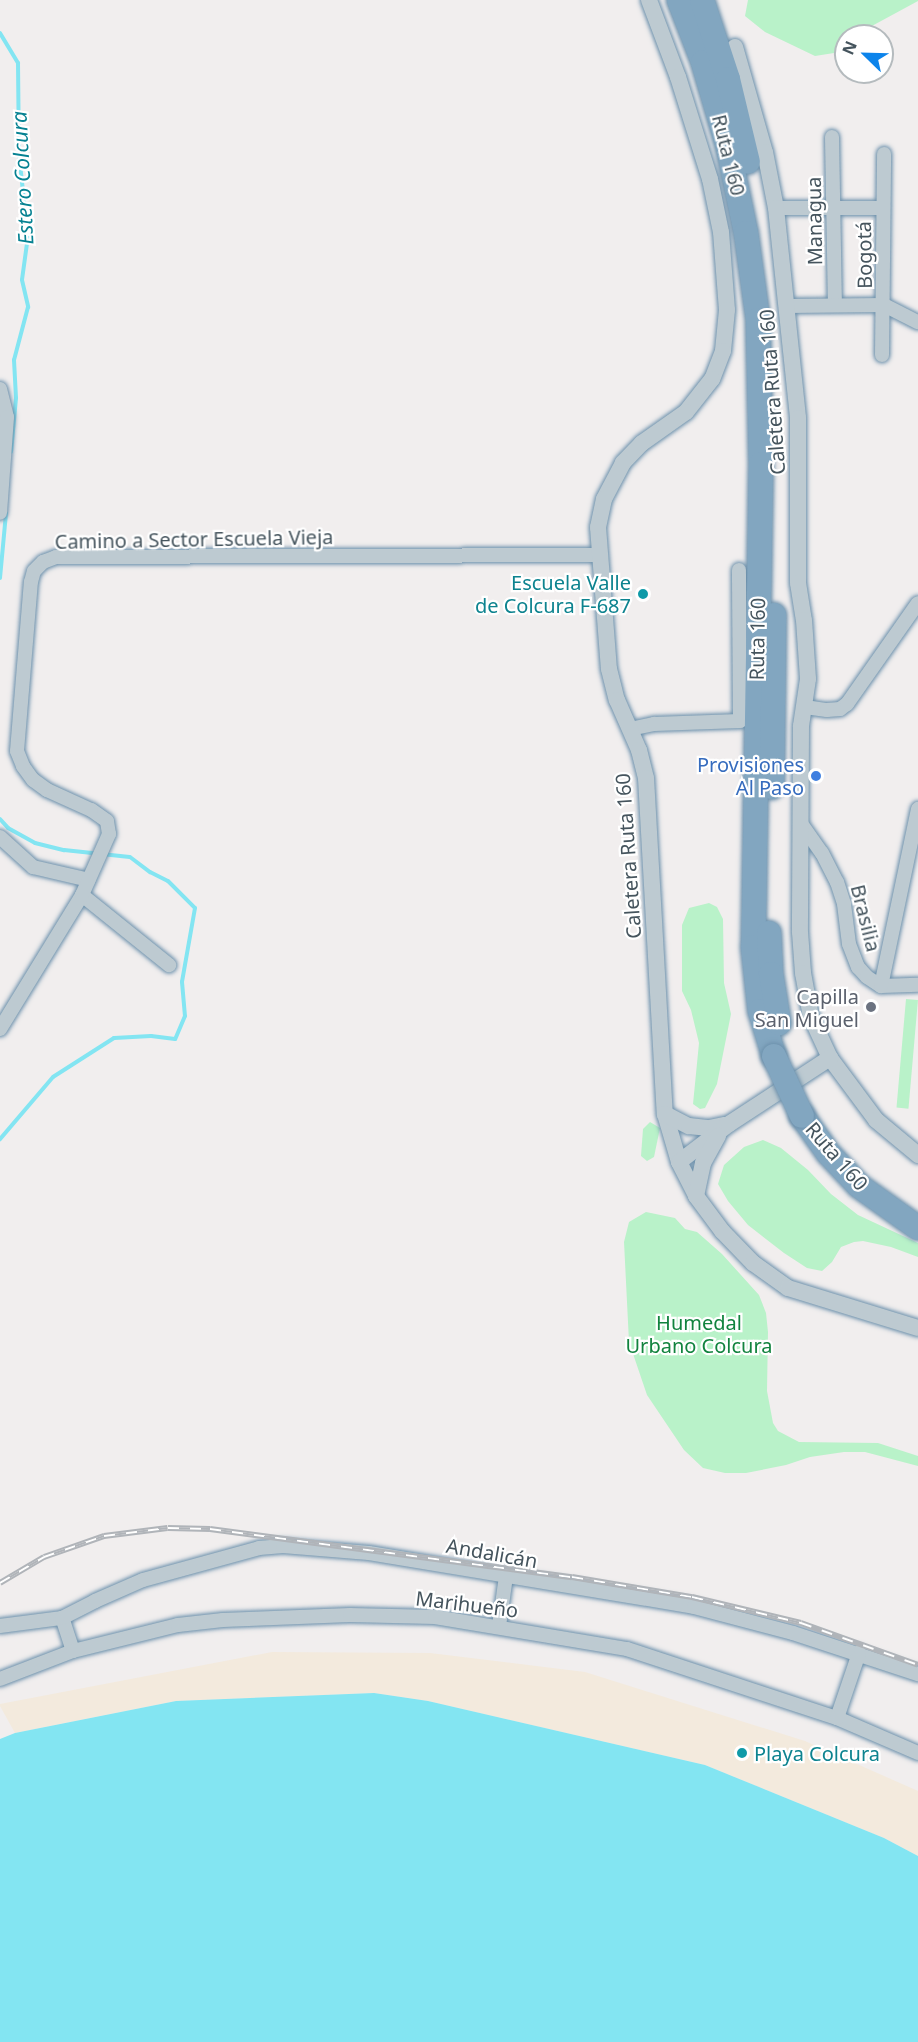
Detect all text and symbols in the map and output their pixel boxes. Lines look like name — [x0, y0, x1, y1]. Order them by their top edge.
north arrow — [834, 24, 894, 84]
text: N — [837, 37, 862, 58]
water label: Estero Colcura — [6, 111, 38, 245]
street label: Ruta 160 — [707, 112, 751, 198]
street label: Managua — [801, 176, 827, 266]
street label: Bogotá — [851, 221, 877, 289]
street label: Caletera Ruta 160 — [754, 308, 790, 476]
street label: Camino a Sector Escuela Vieja — [54, 525, 334, 553]
place label: Escuela Valle de Colcura F-687 — [475, 570, 631, 617]
marker: Escuela Valle de Colcura F-687 — [636, 587, 650, 601]
street label: Ruta 160 — [744, 597, 770, 681]
place label: Provisiones Al Paso — [697, 752, 804, 799]
marker: Provisiones Al Paso — [809, 769, 823, 783]
street label: Caletera Ruta 160 — [610, 772, 646, 940]
street label: Brasilia — [846, 882, 886, 954]
place label: Capilla San Miguel — [755, 984, 859, 1031]
marker: Capilla San Miguel — [864, 1000, 878, 1014]
street label: Ruta 160 — [801, 1117, 873, 1195]
park label: Humedal Urbano Colcura — [626, 1311, 772, 1358]
street label: Andalicán — [445, 1533, 539, 1573]
street label: Marihueño — [414, 1586, 520, 1622]
place label: Playa Colcura — [754, 1741, 880, 1765]
marker: Playa Colcura — [735, 1746, 749, 1760]

